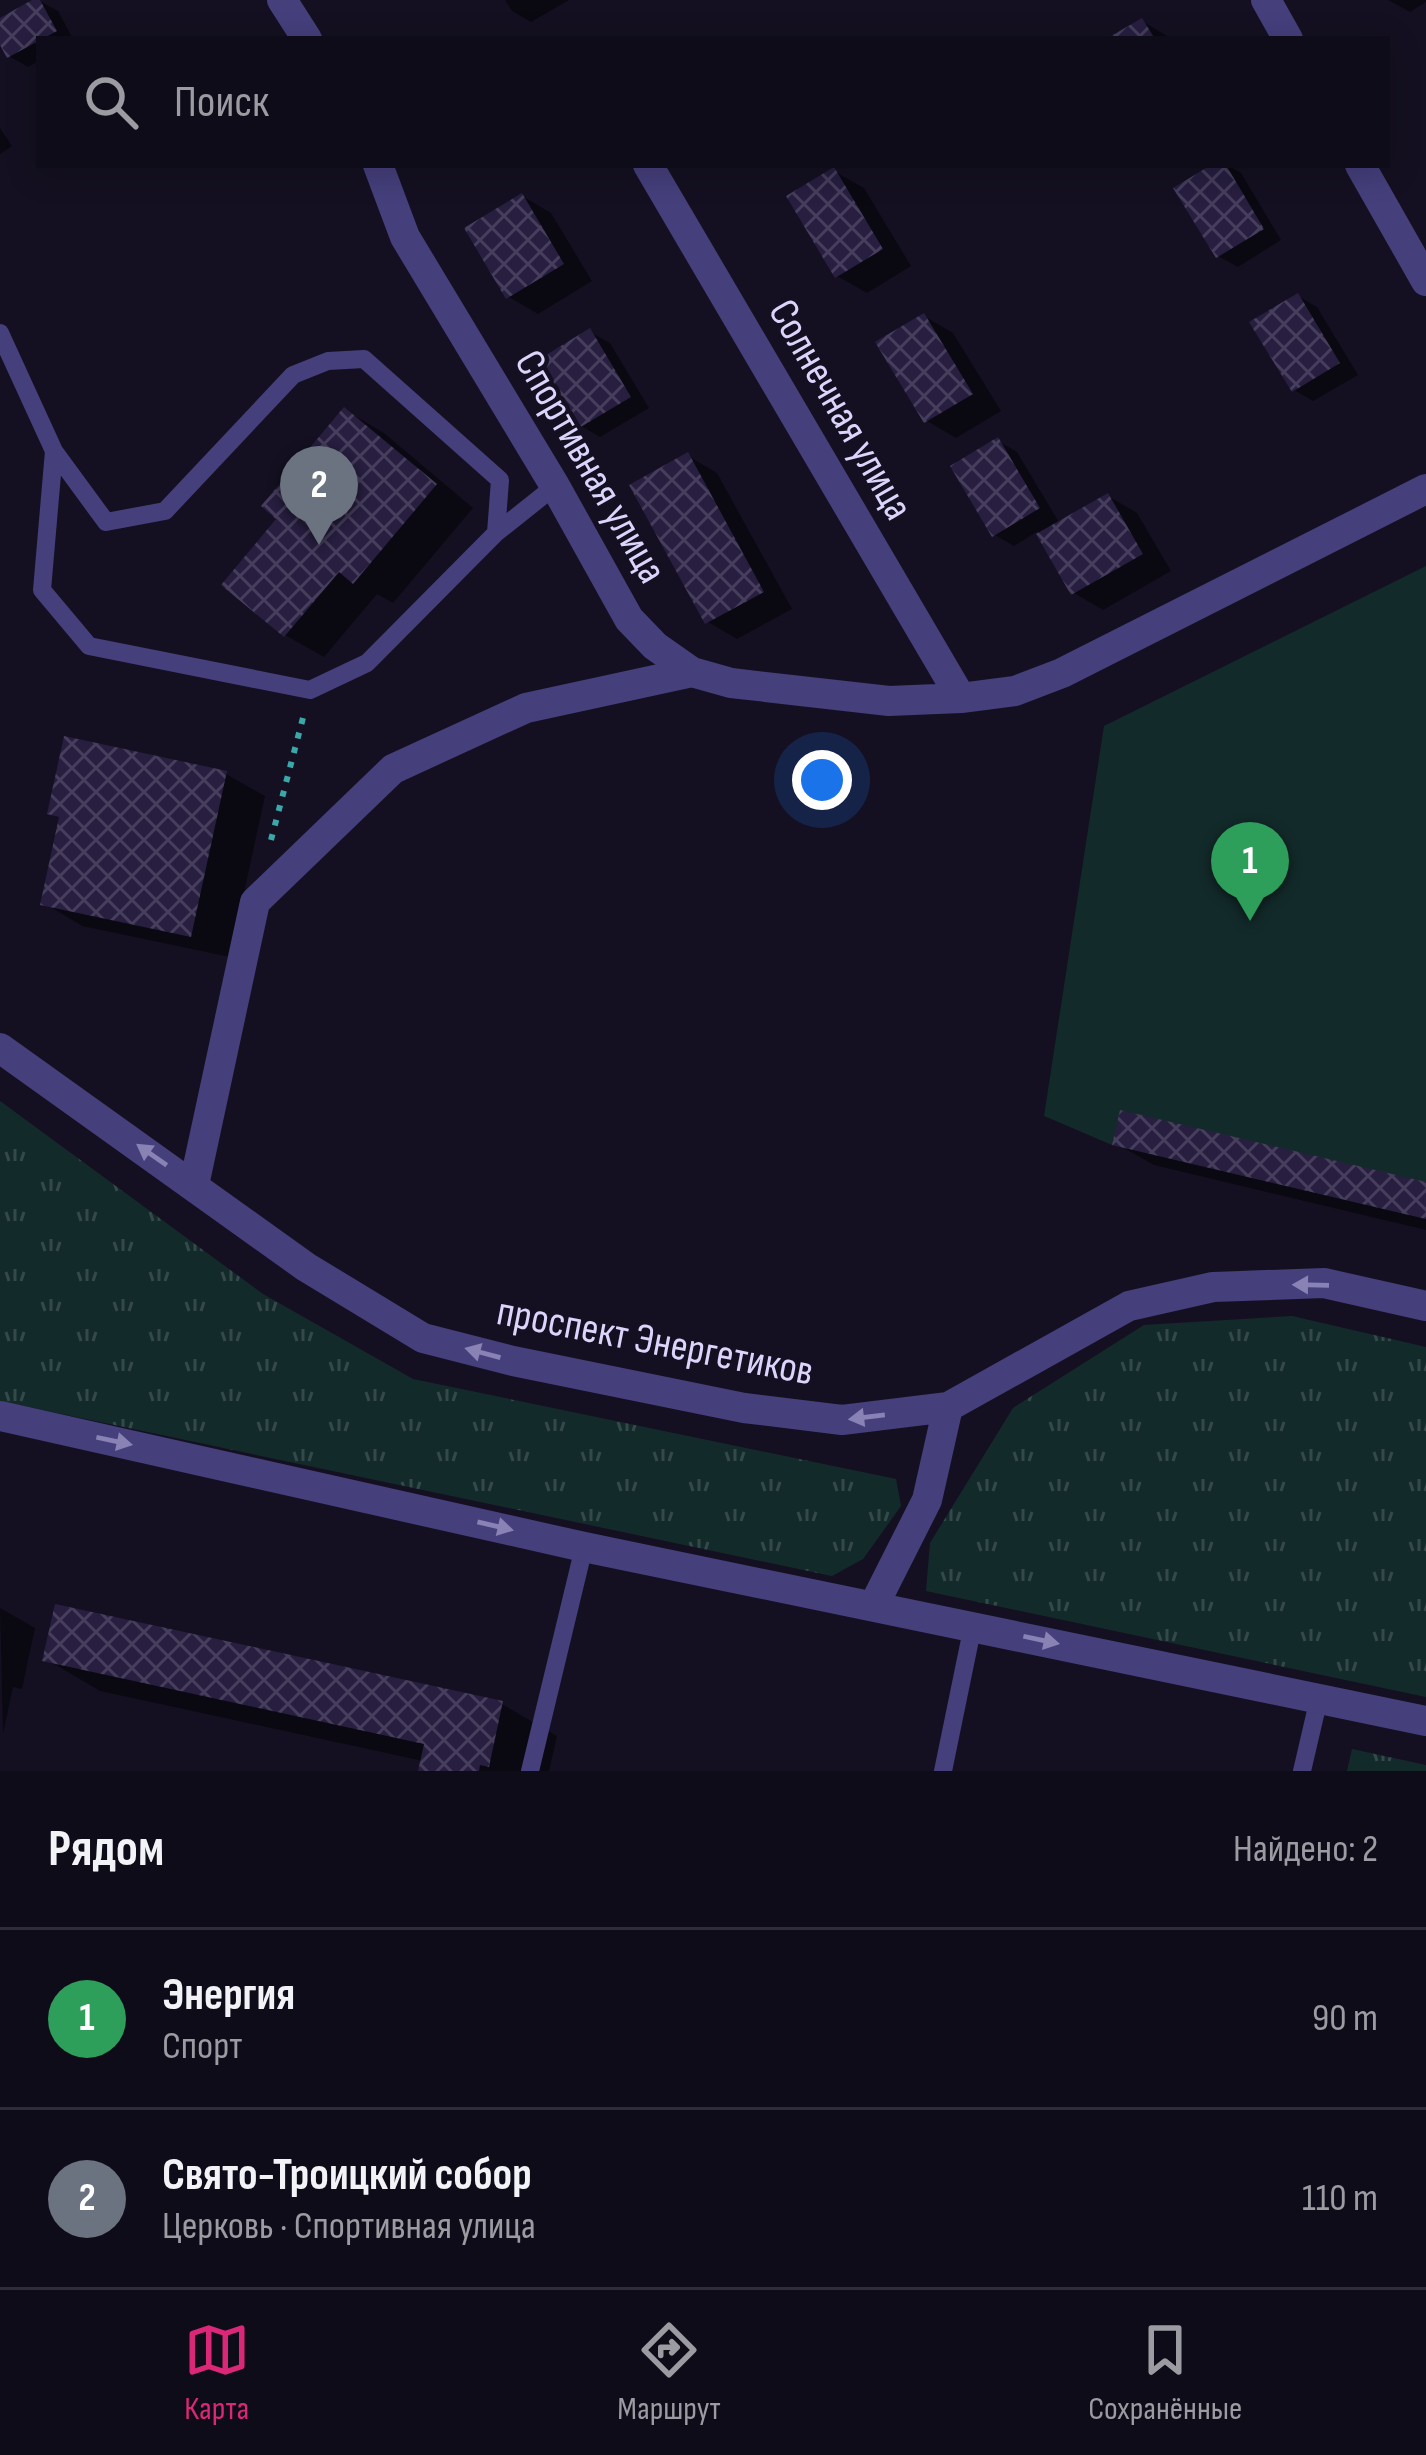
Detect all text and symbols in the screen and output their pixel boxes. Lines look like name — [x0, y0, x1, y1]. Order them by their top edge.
search box — [36, 36, 1390, 168]
icon: search — [78, 69, 144, 135]
text: Поиск — [174, 75, 269, 130]
street label: Солнечная улица — [756, 291, 924, 529]
street label: Спортивная улица — [503, 341, 677, 593]
pin: 2 — [280, 446, 358, 545]
your location — [792, 750, 852, 810]
pin: 1 — [1211, 822, 1289, 921]
one-way arrow — [135, 1144, 168, 1167]
one-way arrow — [1292, 1275, 1330, 1294]
street label: проспект Энергетиков — [492, 1286, 818, 1398]
one-way arrow — [465, 1343, 502, 1362]
one-way arrow — [847, 1408, 885, 1427]
one-way arrow — [96, 1432, 134, 1451]
one-way arrow — [476, 1518, 514, 1537]
one-way arrow — [1023, 1631, 1061, 1650]
text: Рядом — [48, 1819, 164, 1880]
text: Найдено: 2 — [1233, 1826, 1378, 1873]
text: Энергия — [162, 1968, 295, 2023]
text: 1 — [79, 1995, 95, 2042]
text: 90 m — [1312, 1995, 1378, 2042]
text: Спорт — [162, 2023, 243, 2070]
text: Свято-Троицкий собор — [162, 2148, 532, 2203]
text: 2 — [78, 2175, 96, 2222]
text: 110 m — [1302, 2175, 1378, 2222]
text: Церковь · Спортивная улица — [162, 2203, 536, 2250]
tab: Карта — [184, 2317, 250, 2429]
tab: Маршрут — [617, 2317, 721, 2429]
tab: Сохранённые — [1088, 2317, 1242, 2429]

